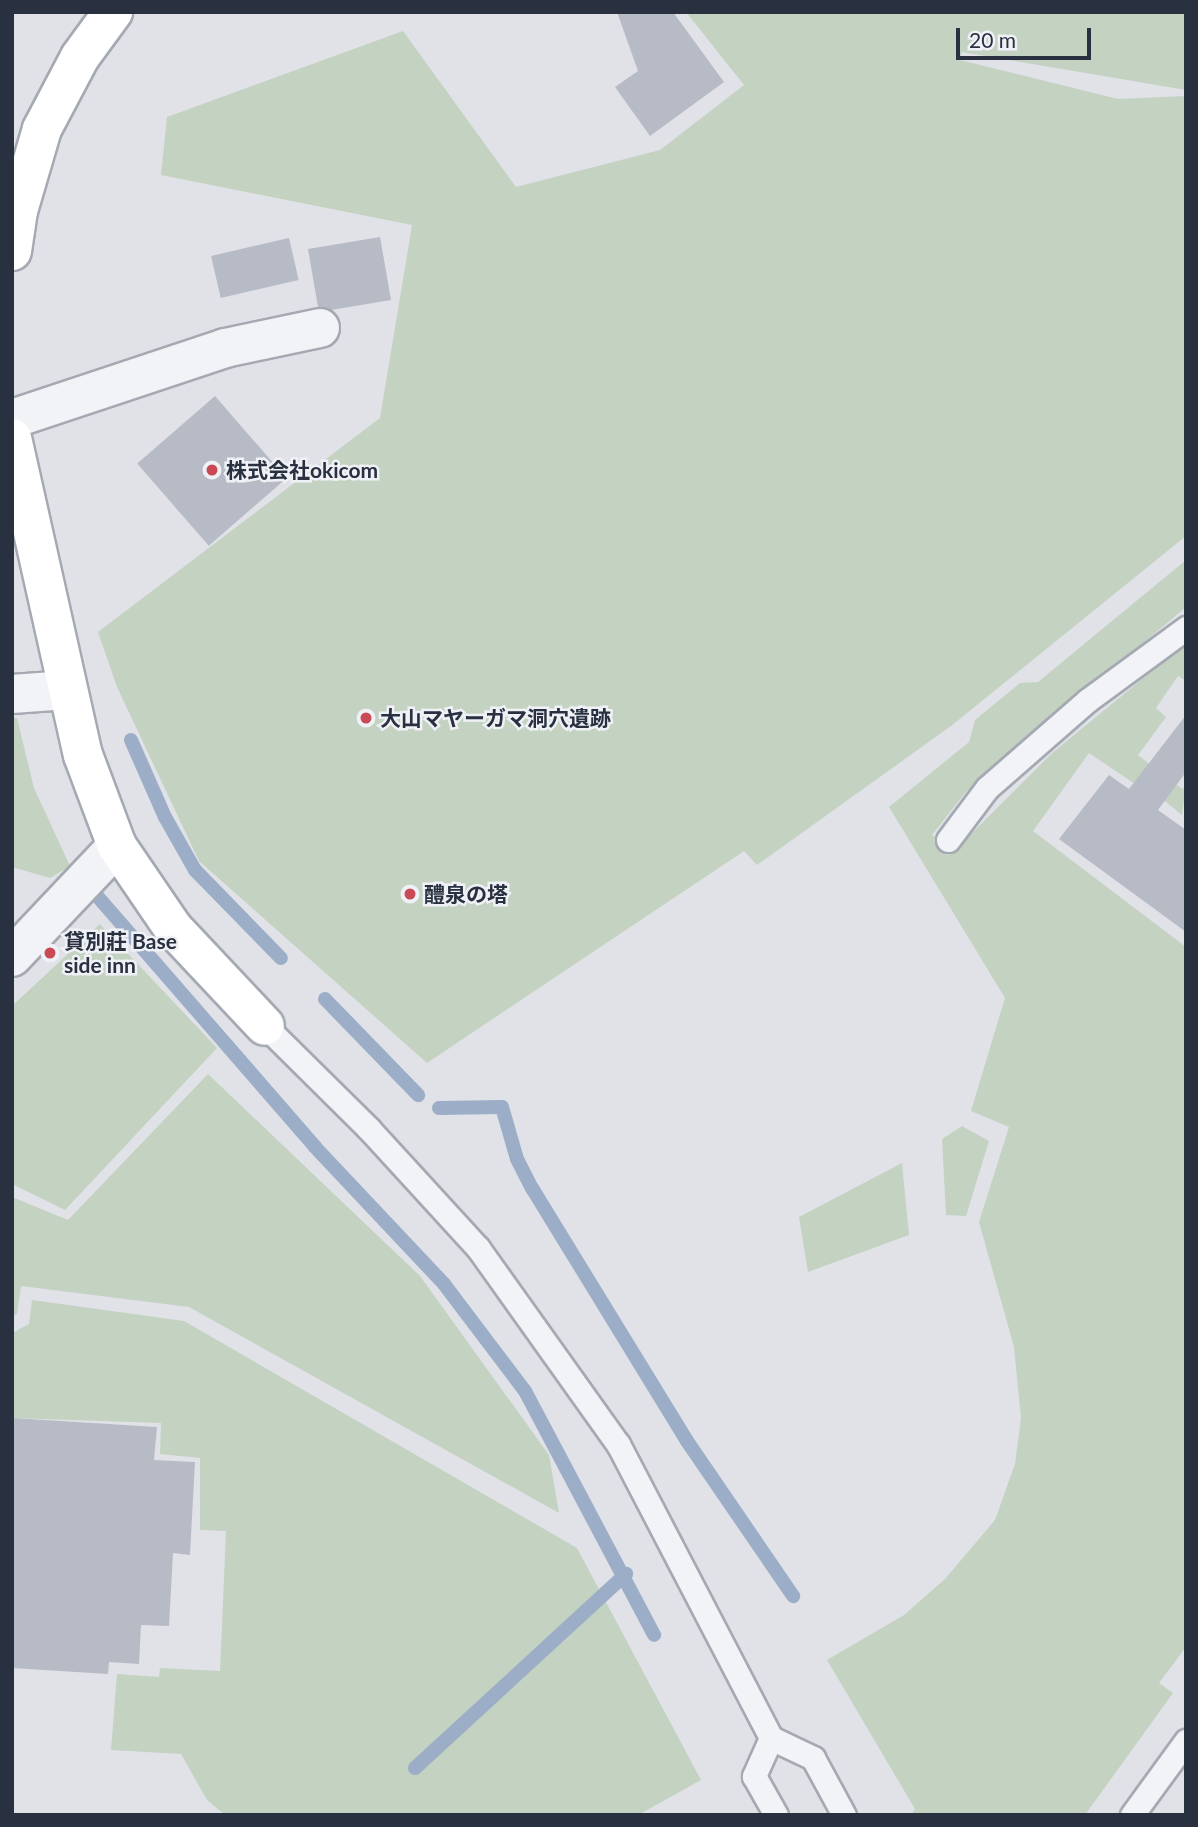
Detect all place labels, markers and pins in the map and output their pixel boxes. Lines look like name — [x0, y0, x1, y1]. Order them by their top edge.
place label: 株式会社okicom — [226, 457, 378, 483]
marker: 株式会社okicom — [204, 462, 220, 478]
place label: 大山マヤーガマ洞穴遺跡 — [380, 705, 611, 731]
marker: 大山マヤーガマ洞穴遺跡 — [358, 710, 374, 726]
place label: 醴泉の塔 — [424, 881, 508, 907]
marker: 醴泉の塔 — [402, 886, 418, 902]
place label: 貸別莊 Base side inn — [64, 928, 177, 978]
marker: 貸別莊 Base side inn — [42, 945, 58, 961]

